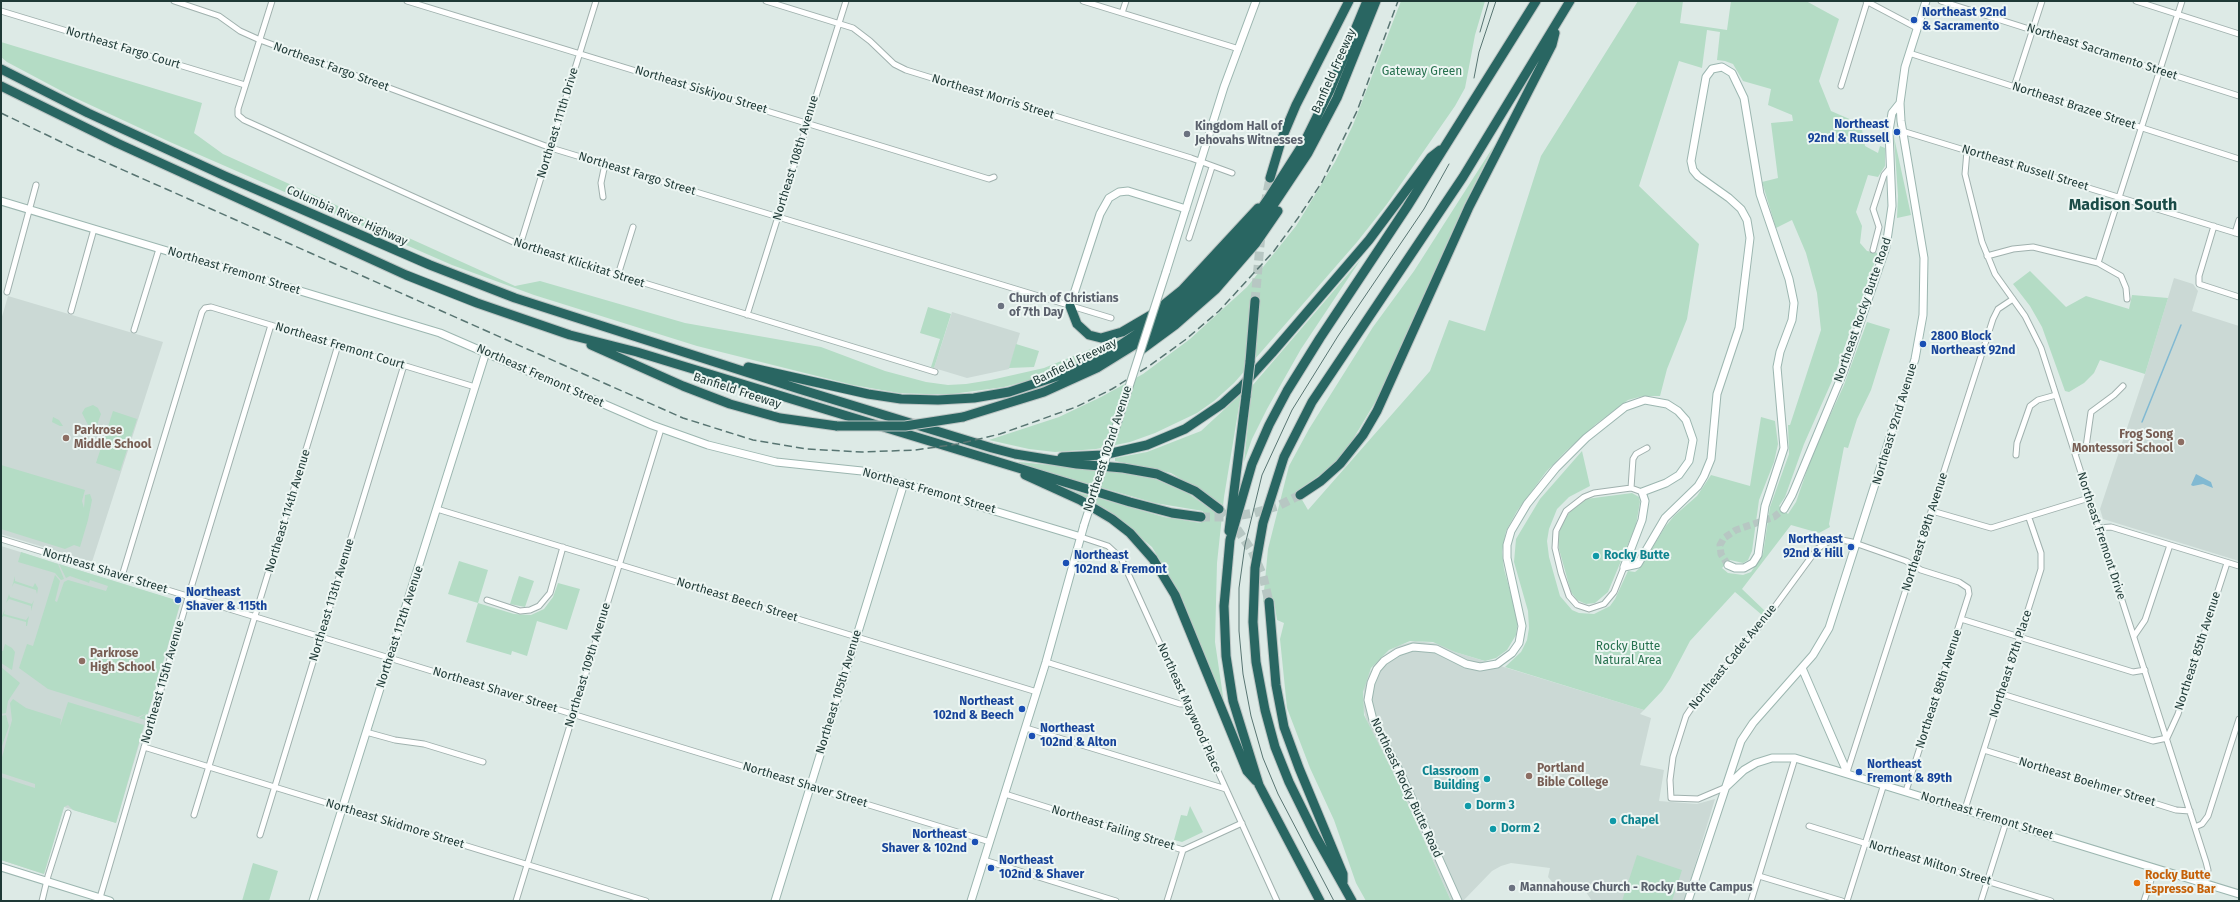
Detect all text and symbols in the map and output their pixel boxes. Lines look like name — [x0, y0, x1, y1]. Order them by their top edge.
place label: Northeast 92nd & Sacramento — [1922, 6, 2006, 34]
marker: Northeast 92nd & Sacramento — [1909, 15, 1919, 25]
street label: Northeast Sacramento Street — [2025, 21, 2179, 83]
street label: Northeast Fargo Court — [64, 24, 182, 72]
street label: Banfield Freeway — [1309, 26, 1359, 116]
street label: Northeast Fargo Street — [271, 39, 391, 95]
street label: Northeast Siskiyou Street — [633, 63, 769, 117]
park label: Gateway Green — [1382, 65, 1462, 79]
street label: Northeast 111th Drive — [534, 66, 582, 180]
street label: Northeast Morris Street — [930, 71, 1056, 123]
street label: Northeast Brazee Street — [2010, 79, 2138, 133]
street label: Northeast 108th Avenue — [770, 94, 822, 222]
place label: Northeast 92nd & Russell — [1808, 118, 1889, 146]
place label: Kingdom Hall of Jehovahs Witnesses — [1195, 120, 1303, 148]
marker: Northeast 92nd & Russell — [1892, 127, 1902, 137]
marker: Kingdom Hall of Jehovahs Witnesses — [1182, 129, 1192, 139]
street label: Northeast Russell Street — [1960, 142, 2090, 194]
street label: Northeast Fargo Street — [577, 149, 697, 199]
street label: Columbia River Highway — [284, 183, 410, 249]
district label: Madison South — [2069, 196, 2177, 216]
street label: Northeast Klickitat Street — [512, 235, 646, 291]
street label: Northeast Rocky Butte Road — [1831, 236, 1895, 384]
street label: Northeast Fremont Street — [166, 244, 302, 298]
place label: Church of Christians of 7th Day — [1009, 292, 1119, 320]
marker: Church of Christians of 7th Day — [996, 301, 1006, 311]
street label: Northeast Fremont Court — [273, 319, 407, 373]
place label: 2800 Block Northeast 92nd — [1931, 330, 2015, 358]
street label: Banfield Freeway — [1031, 335, 1119, 389]
marker: 2800 Block Northeast 92nd — [1918, 339, 1928, 349]
street label: Northeast Fremont Street — [474, 341, 606, 411]
street label: Northeast 92nd Avenue — [1870, 361, 1920, 487]
street label: Banfield Freeway — [691, 370, 783, 412]
street label: Northeast 102nd Avenue — [1081, 384, 1135, 514]
place label: Parkrose Middle School — [74, 424, 151, 452]
place label: Frog Song Montessori School — [2072, 428, 2173, 456]
marker: Parkrose Middle School — [61, 433, 71, 443]
marker: Frog Song Montessori School — [2176, 437, 2186, 447]
street label: Northeast 114th Avenue — [262, 448, 314, 574]
street label: Northeast Fremont Street — [861, 465, 997, 517]
street label: Northeast Fremont Drive — [2074, 470, 2128, 602]
street label: Northeast 89th Avenue — [1899, 471, 1951, 593]
place label: Northeast 92nd & Hill — [1783, 533, 1843, 561]
street label: Northeast 113th Avenue — [306, 537, 358, 663]
marker: Northeast 92nd & Hill — [1846, 542, 1856, 552]
street label: Northeast Shaver Street — [41, 545, 169, 597]
place label: Northeast 102nd & Fremont — [1074, 549, 1167, 577]
place label: Rocky Butte — [1604, 549, 1670, 563]
marker: Rocky Butte — [1591, 551, 1601, 561]
marker: Northeast 102nd & Fremont — [1061, 558, 1071, 568]
street label: Northeast 112th Avenue — [373, 564, 427, 690]
street label: Northeast Beech Street — [675, 575, 799, 625]
place label: Northeast Shaver & 115th — [186, 586, 267, 614]
street label: Northeast 85th Avenue — [2172, 590, 2224, 712]
marker: Northeast Shaver & 115th — [173, 595, 183, 605]
street label: Northeast 109th Avenue — [562, 601, 614, 729]
street label: Northeast Cadet Avenue — [1686, 601, 1780, 713]
street label: Northeast 87th Place — [1987, 608, 2035, 720]
street label: Northeast 115th Avenue — [138, 619, 188, 745]
street label: Northeast 88th Avenue — [1913, 627, 1965, 751]
street label: Northeast 105th Avenue — [813, 628, 865, 756]
park label: Rocky Butte Natural Area — [1594, 640, 1662, 668]
street label: Northeast Maywood Place — [1154, 641, 1224, 775]
place label: Parkrose High School — [90, 647, 155, 675]
marker: Parkrose High School — [77, 656, 87, 666]
street label: Northeast Shaver Street — [431, 664, 559, 716]
place label: Northeast 102nd & Beech — [933, 695, 1014, 723]
marker: Northeast 102nd & Beech — [1017, 704, 1027, 714]
street label: Northeast Rocky Butte Road — [1367, 716, 1445, 860]
place label: Northeast 102nd & Alton — [1040, 722, 1117, 750]
marker: Northeast 102nd & Alton — [1027, 731, 1037, 741]
street label: Northeast Boehmer Street — [2017, 754, 2157, 810]
place label: Northeast Fremont & 89th — [1867, 758, 1952, 786]
street label: Northeast Shaver Street — [741, 759, 869, 811]
place label: Portland Bible College — [1537, 762, 1608, 790]
place label: Classroom Building — [1422, 765, 1479, 793]
marker: Northeast Fremont & 89th — [1854, 767, 1864, 777]
marker: Portland Bible College — [1524, 771, 1534, 781]
marker: Classroom Building — [1482, 774, 1492, 784]
street label: Northeast Fremont Street — [1919, 789, 2055, 843]
street label: Northeast Skidmore Street — [324, 796, 466, 852]
place label: Dorm 3 — [1476, 799, 1515, 813]
marker: Dorm 3 — [1463, 801, 1473, 811]
street label: Northeast Failing Street — [1050, 802, 1176, 854]
place label: Chapel — [1621, 814, 1659, 828]
marker: Chapel — [1608, 816, 1618, 826]
place label: Dorm 2 — [1501, 822, 1540, 836]
marker: Dorm 2 — [1488, 824, 1498, 834]
place label: Northeast Shaver & 102nd — [882, 828, 967, 856]
marker: Northeast Shaver & 102nd — [970, 837, 980, 847]
street label: Northeast Milton Street — [1867, 838, 1993, 888]
place label: Northeast 102nd & Shaver — [999, 854, 1084, 882]
marker: Northeast 102nd & Shaver — [986, 863, 996, 873]
place label: Rocky Butte Espresso Bar — [2145, 869, 2215, 897]
marker: Rocky Butte Espresso Bar — [2132, 878, 2142, 888]
place label: Mannahouse Church - Rocky Butte Campus — [1520, 881, 1753, 895]
marker: Mannahouse Church - Rocky Butte Campus — [1507, 883, 1517, 893]

